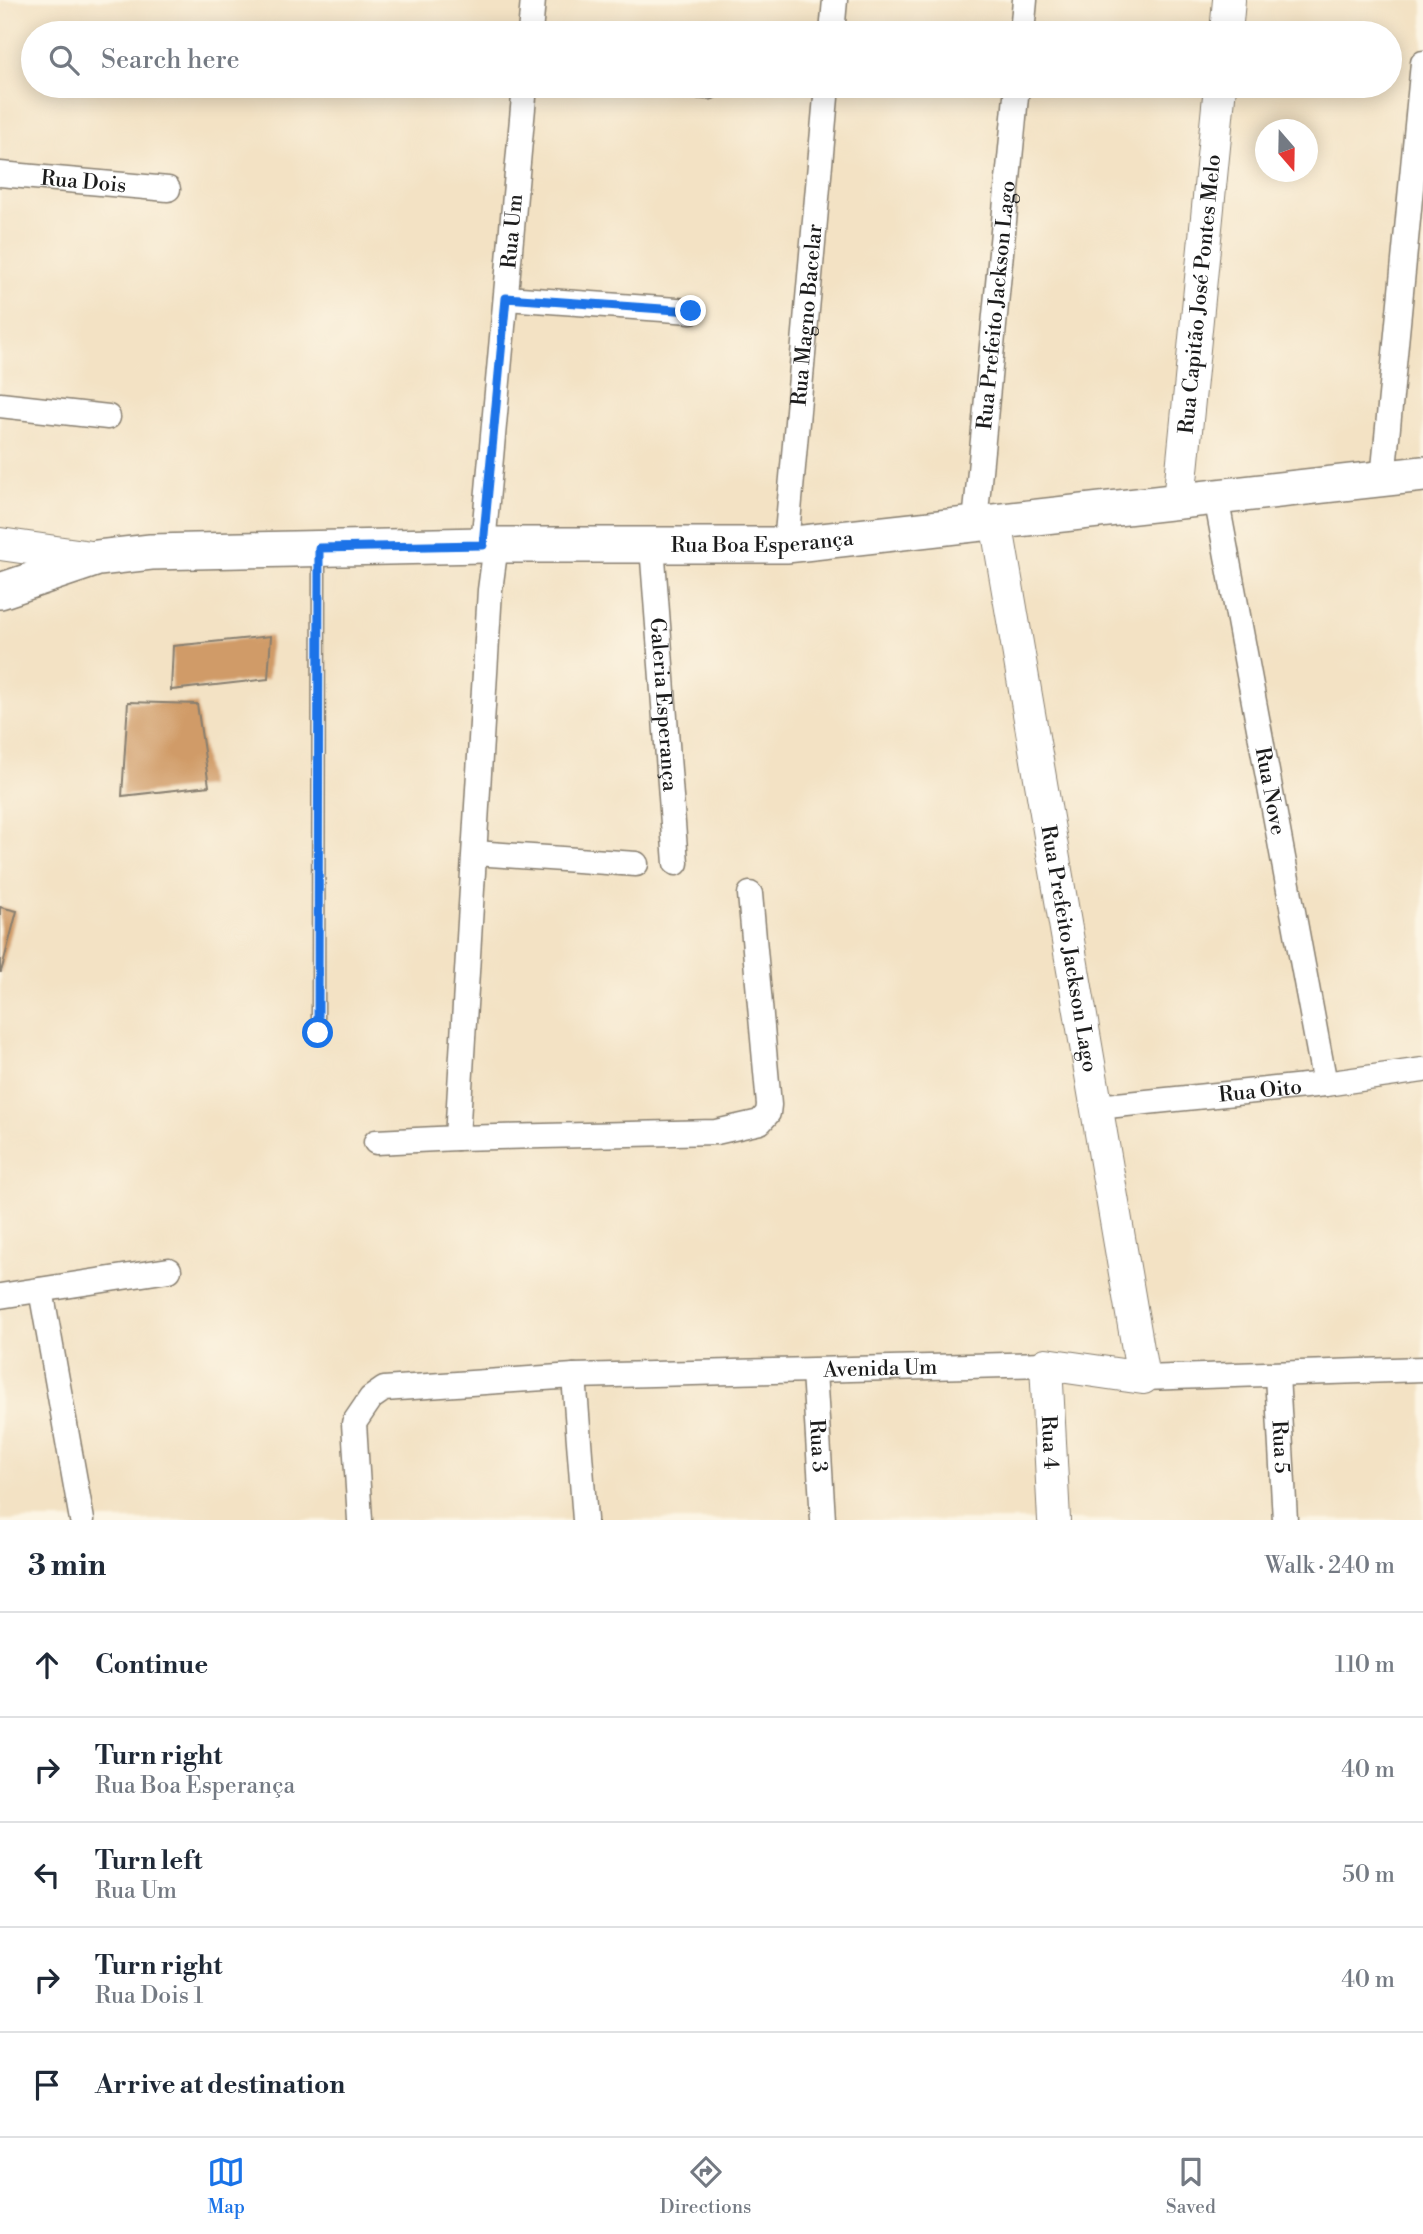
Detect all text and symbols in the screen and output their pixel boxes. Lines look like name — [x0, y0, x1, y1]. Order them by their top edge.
search box — [21, 21, 1402, 98]
icon: search — [45, 41, 83, 79]
text: Search here — [101, 44, 240, 76]
north arrow — [1255, 119, 1318, 182]
street label: Rua Capitão José Pontes Melo — [1174, 153, 1227, 435]
street label: Rua Dois — [40, 166, 127, 199]
street label: Rua Prefeito Jackson Lago — [972, 179, 1022, 431]
street label: Rua Um — [496, 193, 529, 270]
street label: Rua Magno Bacelar — [786, 223, 829, 407]
route end — [675, 295, 706, 326]
street label: Rua Boa Esperança — [671, 526, 855, 559]
street label: Galeria Esperança — [643, 617, 683, 793]
street label: Rua Nove — [1249, 745, 1291, 837]
street label: Rua Prefeito Jackson Lago — [1034, 823, 1102, 1074]
route start — [302, 1017, 333, 1048]
street label: Rua Oito — [1217, 1074, 1303, 1109]
street label: Avenida Um — [822, 1355, 938, 1384]
street label: Rua 4 — [1035, 1415, 1063, 1470]
street label: Rua 3 — [803, 1419, 832, 1473]
street label: Rua 5 — [1266, 1420, 1294, 1474]
text: 3 min — [28, 1547, 106, 1585]
text: Walk · 240 m — [1265, 1552, 1395, 1580]
icon: ahead — [28, 1646, 66, 1684]
text: Continue — [95, 1649, 208, 1681]
text: 110 m — [1335, 1651, 1395, 1679]
text: Turn right — [95, 1740, 223, 1772]
icon: right — [28, 1751, 66, 1789]
text: 40 m — [1341, 1756, 1395, 1784]
text: Rua Boa Esperança — [95, 1772, 295, 1800]
text: Turn left — [95, 1845, 203, 1877]
icon: left — [28, 1856, 66, 1894]
text: 50 m — [1342, 1861, 1395, 1889]
text: Rua Um — [95, 1877, 177, 1905]
text: Turn right — [95, 1950, 223, 1982]
icon: right — [28, 1961, 66, 1999]
text: 40 m — [1341, 1966, 1395, 1994]
text: Rua Dois 1 — [95, 1982, 204, 2010]
icon: arrive — [28, 2066, 66, 2104]
text: Arrive at destination — [95, 2069, 345, 2101]
tab: Map — [207, 2153, 245, 2219]
tab: Directions — [660, 2153, 751, 2219]
tab: Saved — [1166, 2153, 1216, 2219]

